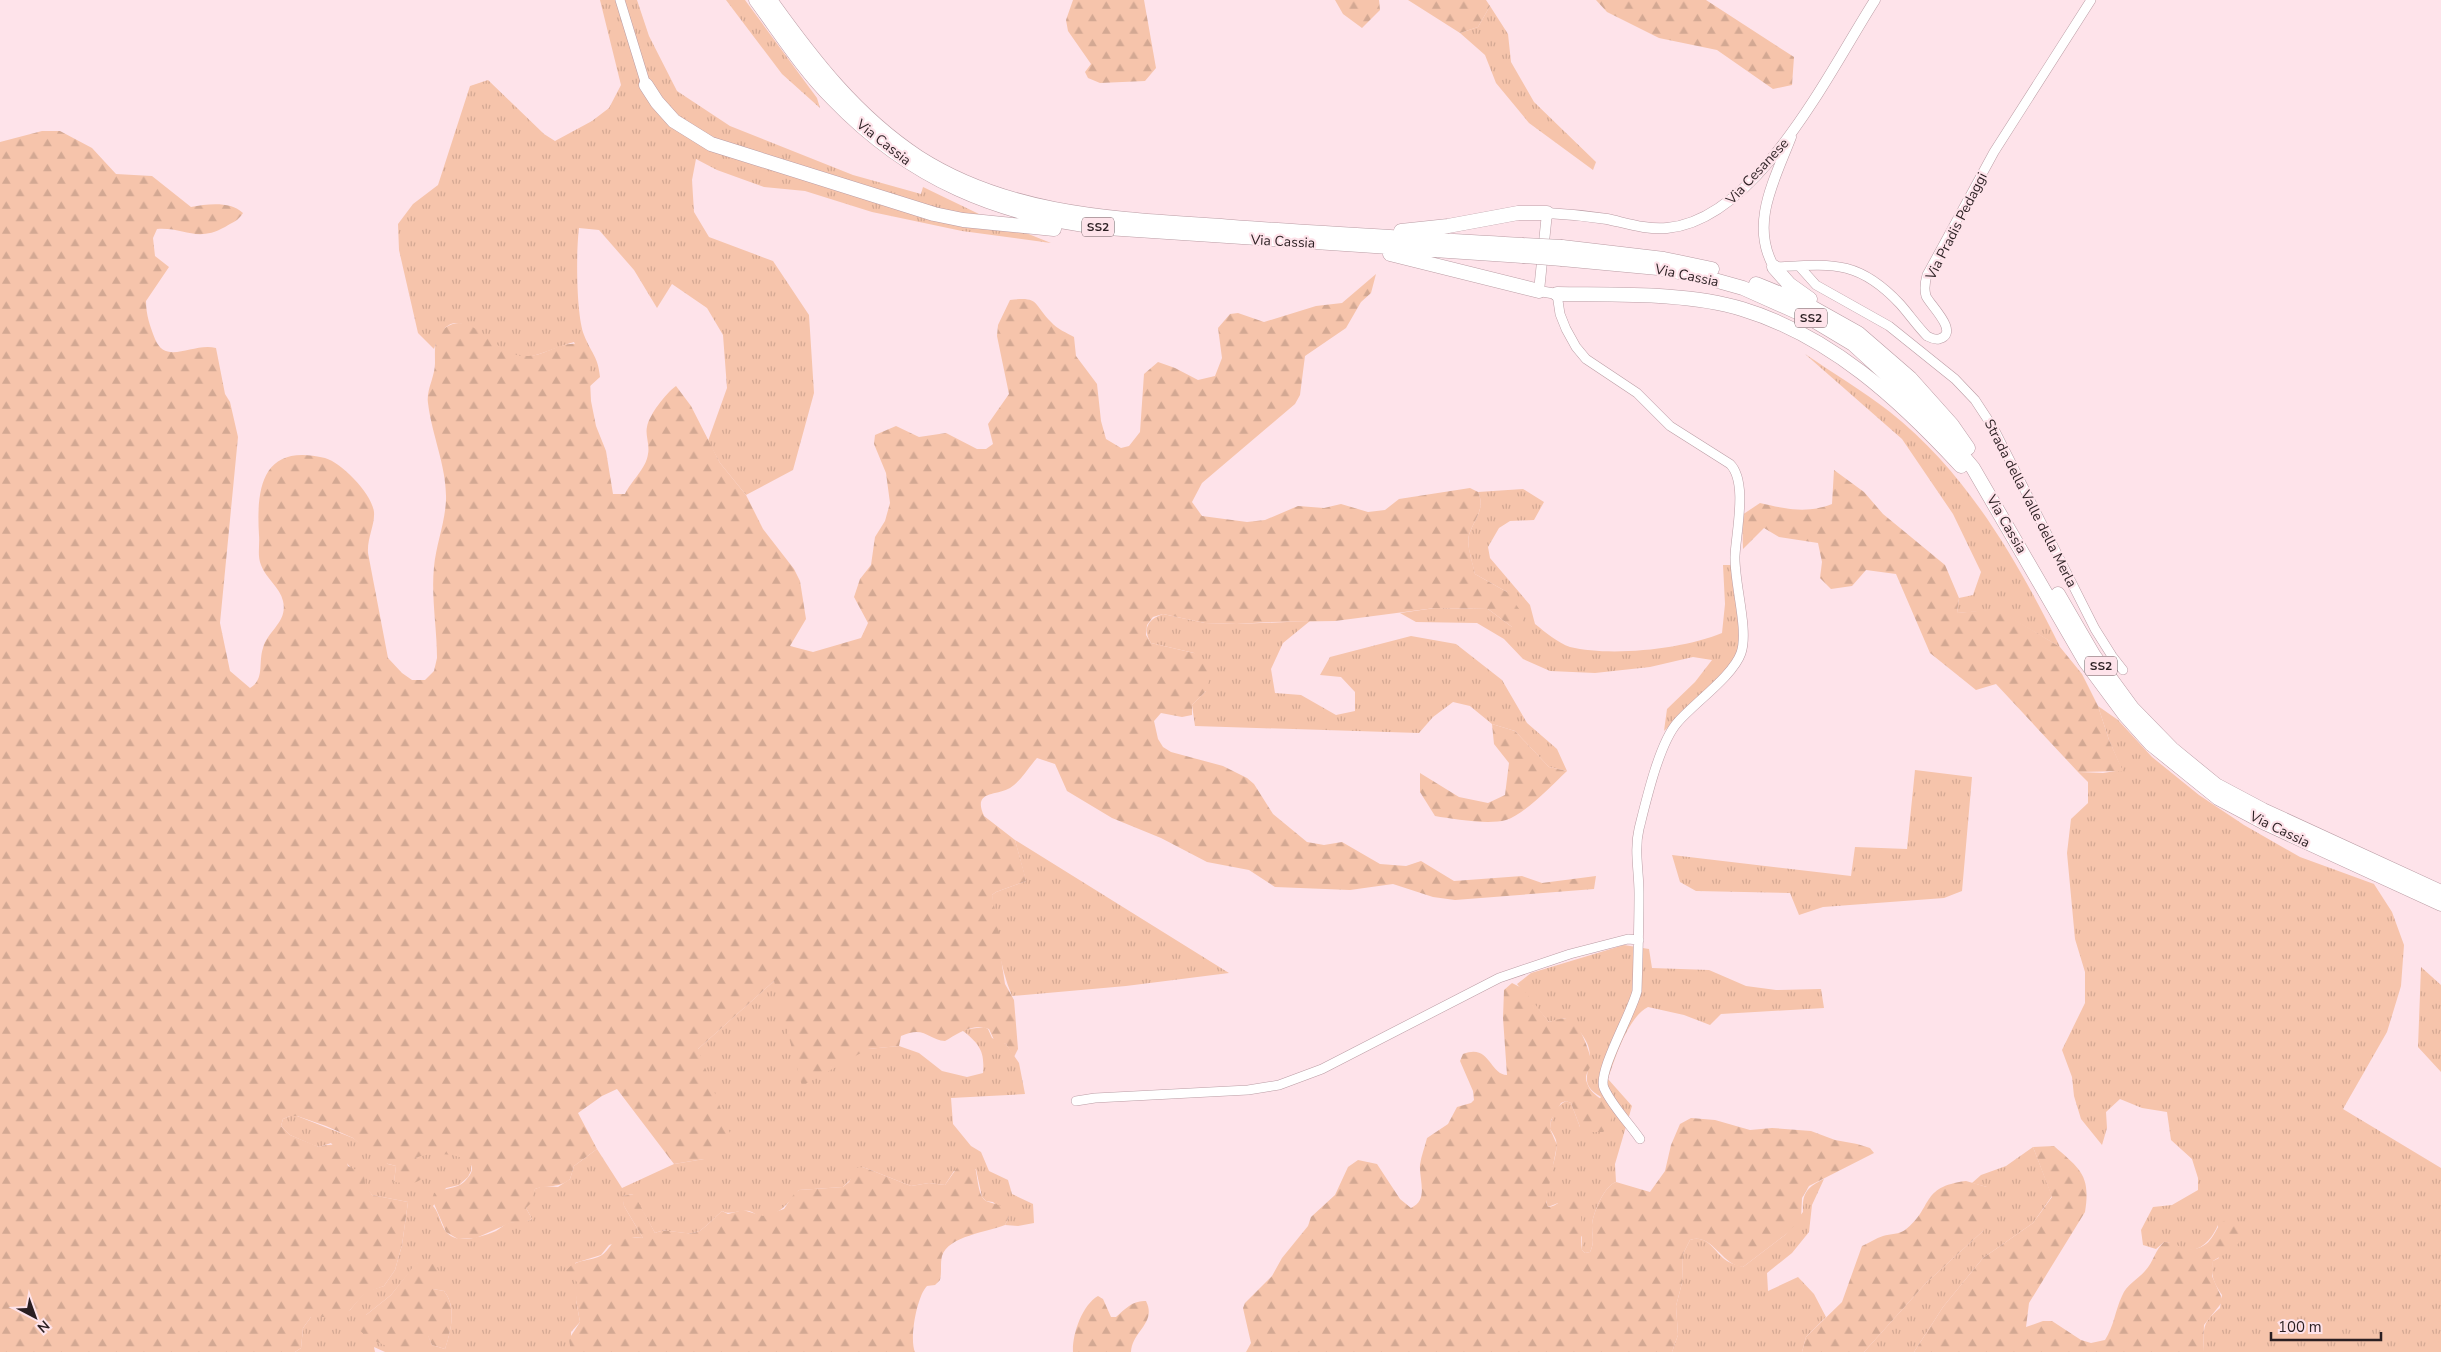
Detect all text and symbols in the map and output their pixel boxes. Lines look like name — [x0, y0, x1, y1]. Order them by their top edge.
street label: Via Cassia — [852, 114, 915, 170]
street label: Via Cesanese — [1721, 134, 1793, 209]
street label: Via Pradis Pedaggi — [1921, 169, 1992, 284]
road number: SS2 — [1082, 218, 1114, 236]
street label: Via Cassia — [1249, 230, 1316, 253]
street label: Via Cassia — [1652, 259, 1721, 292]
road number: SS2 — [1795, 308, 1827, 328]
street label: Strada della Valle della Merla — [1980, 416, 2081, 591]
street label: Via Cassia — [1982, 491, 2031, 557]
road number: SS2 — [2085, 656, 2117, 676]
street label: Via Cassia — [2246, 806, 2313, 852]
north arrow — [10, 1292, 60, 1342]
scale bar — [2271, 1310, 2381, 1342]
text: N — [33, 1316, 53, 1337]
text: 100 m — [2278, 1317, 2322, 1337]

